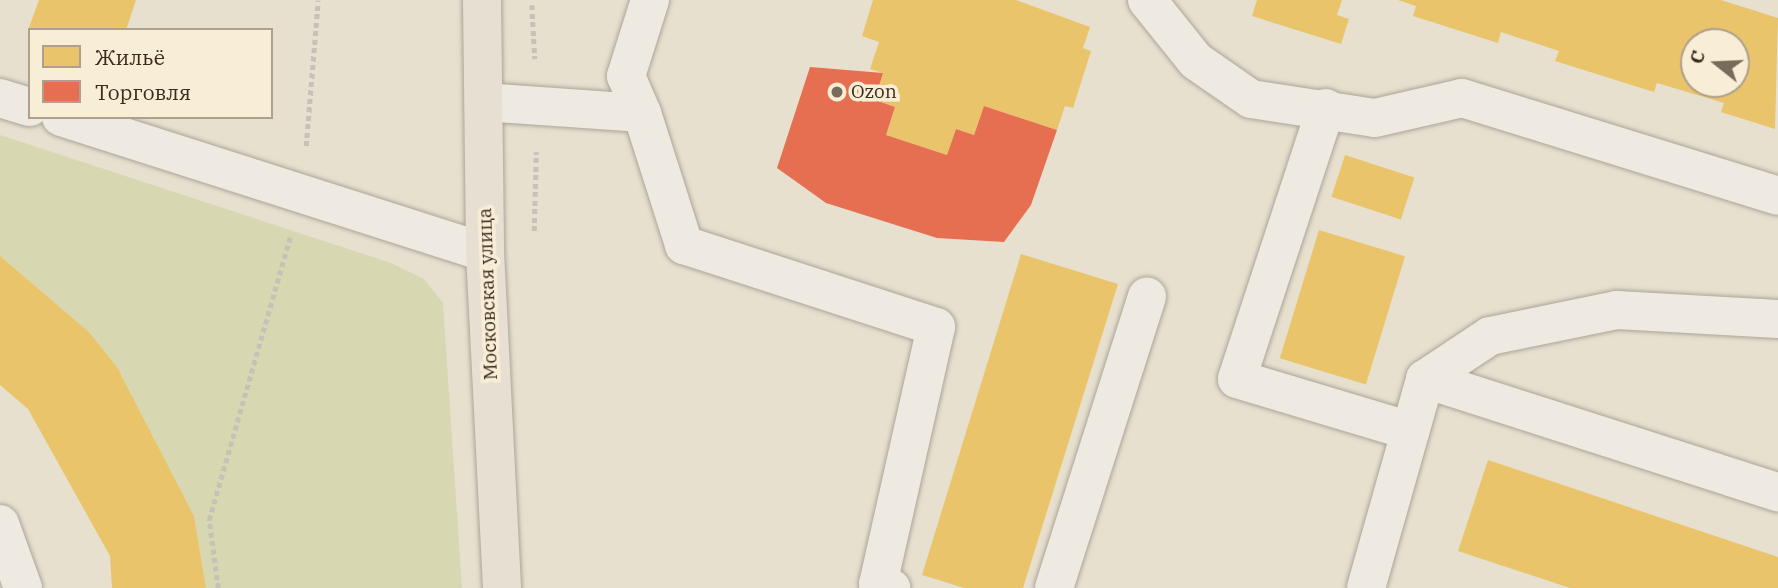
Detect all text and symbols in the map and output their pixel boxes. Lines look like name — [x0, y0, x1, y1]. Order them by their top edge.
legend — [28, 28, 273, 119]
north arrow — [1680, 28, 1750, 98]
text: Жильё — [95, 43, 165, 71]
text: С — [1684, 47, 1710, 67]
text: Торговля — [95, 78, 191, 106]
place label: Ozon — [851, 81, 897, 103]
marker: Ozon — [829, 84, 845, 100]
street label: Московская улица — [474, 207, 502, 381]

